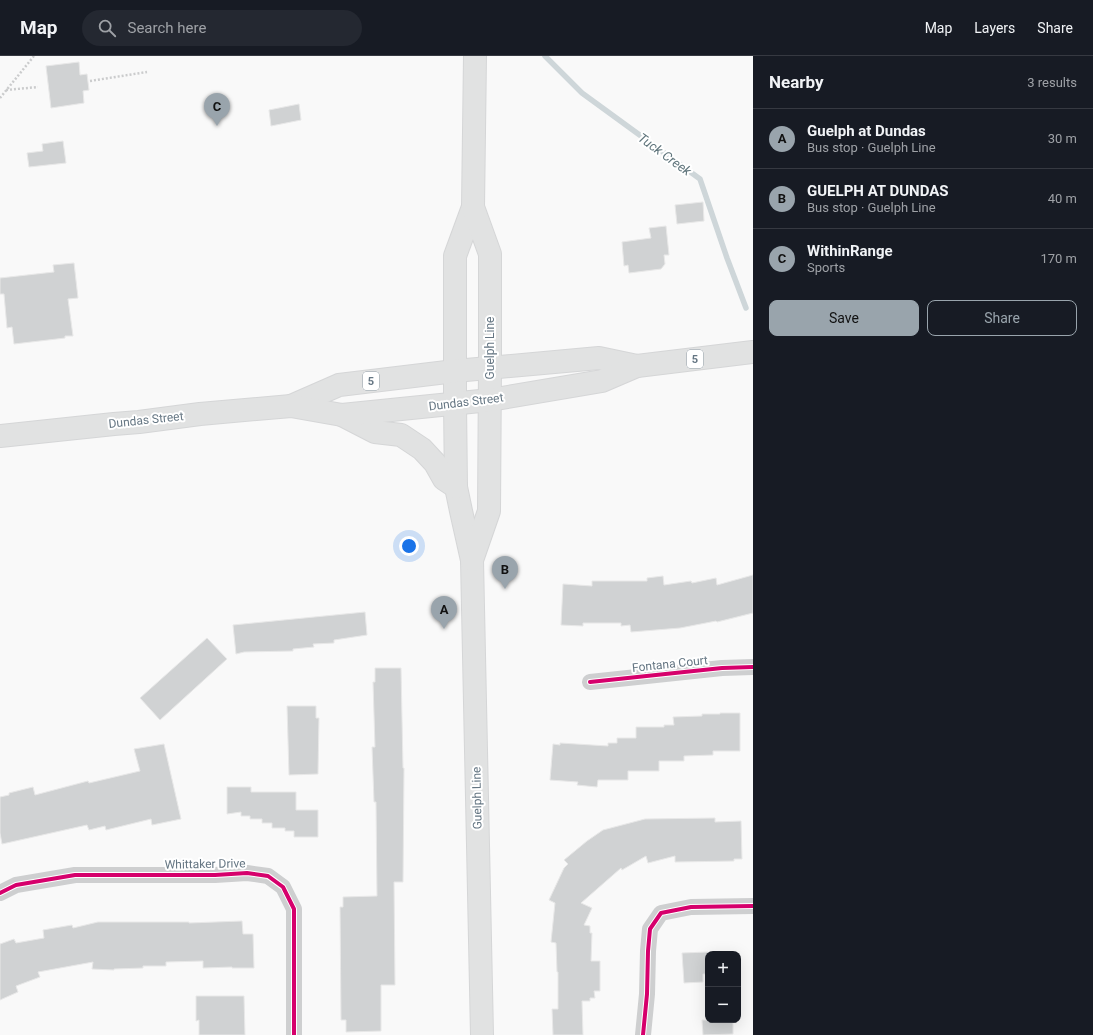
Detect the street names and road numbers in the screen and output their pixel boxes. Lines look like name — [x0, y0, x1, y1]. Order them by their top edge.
street label: Guelph Line — [483, 317, 497, 379]
road number: 5 — [687, 350, 703, 368]
road number: 5 — [363, 372, 379, 390]
street label: Dundas Street — [428, 390, 504, 414]
street label: Dundas Street — [108, 409, 184, 431]
street label: Fontana Court — [631, 653, 709, 675]
street label: Guelph Line — [469, 766, 485, 830]
street label: Whittaker Drive — [164, 856, 246, 872]

